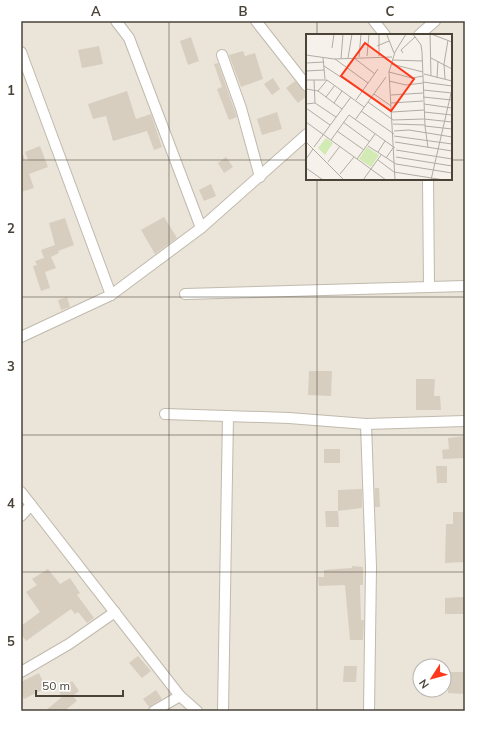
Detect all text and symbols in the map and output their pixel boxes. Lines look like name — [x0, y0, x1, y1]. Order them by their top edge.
text: A — [91, 3, 101, 19]
text: B — [239, 3, 248, 19]
text: C — [386, 3, 395, 19]
inset map — [306, 34, 452, 180]
text: 1 — [7, 82, 15, 98]
text: 2 — [7, 220, 15, 236]
text: 3 — [7, 358, 15, 374]
text: 4 — [7, 495, 15, 511]
text: 5 — [7, 633, 15, 649]
north arrow — [412, 658, 452, 698]
scale bar — [36, 672, 123, 698]
text: N — [416, 676, 432, 691]
text: 50 m — [42, 678, 70, 693]

